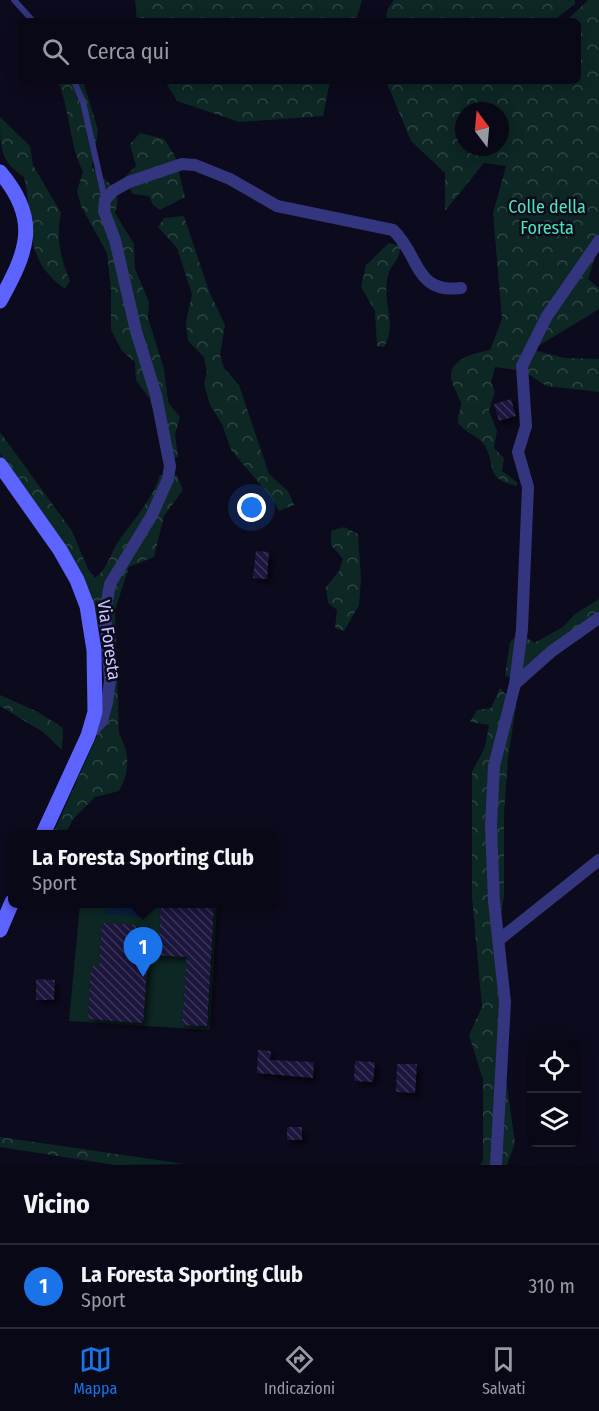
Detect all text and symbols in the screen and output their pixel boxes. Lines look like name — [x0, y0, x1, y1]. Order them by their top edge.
search box — [18, 18, 581, 84]
icon: search — [39, 35, 72, 68]
text: Cerca qui — [87, 38, 170, 65]
north arrow — [455, 102, 509, 156]
park label: Colle della Foresta — [508, 196, 586, 239]
your location — [237, 493, 266, 522]
street label: Via Foresta — [93, 599, 126, 682]
popup — [8, 830, 278, 908]
text: La Foresta Sporting Club — [32, 844, 254, 871]
text: Sport — [32, 871, 77, 895]
pin: 1 — [124, 928, 162, 977]
map controls — [527, 1039, 581, 1147]
button: locate — [527, 1039, 581, 1093]
button: layers — [527, 1093, 581, 1147]
text: Vicino — [24, 1189, 90, 1220]
text: La Foresta Sporting Club — [81, 1261, 303, 1288]
text: 1 — [39, 1274, 48, 1298]
text: 310 m — [528, 1274, 575, 1298]
text: Sport — [81, 1288, 126, 1312]
tab: Mappa — [73, 1343, 117, 1398]
tab: Indicazioni — [264, 1343, 335, 1398]
tab: Salvati — [482, 1343, 526, 1398]

